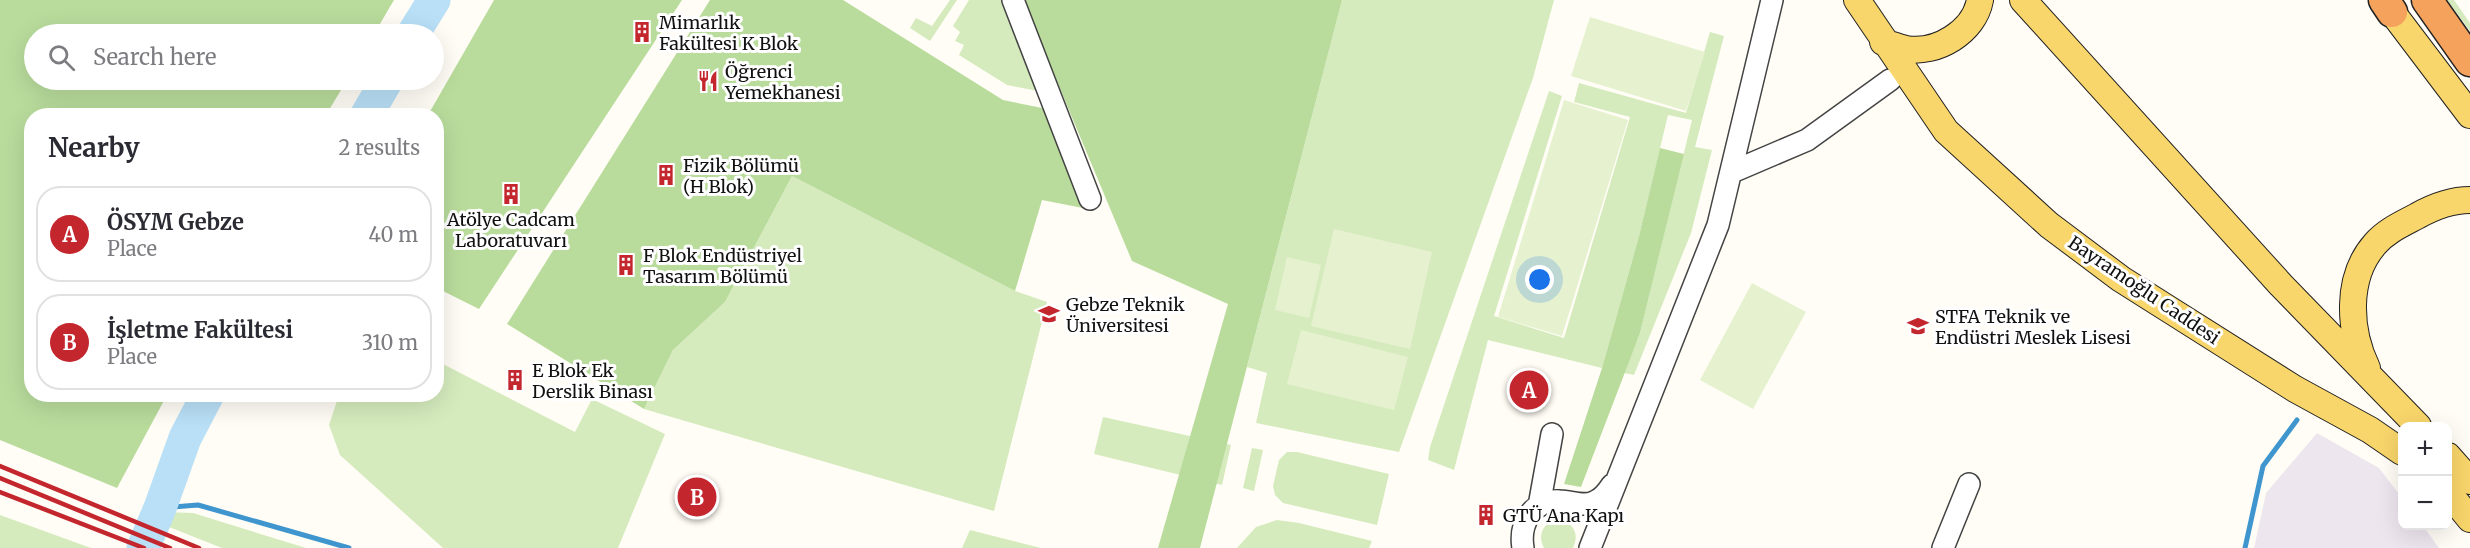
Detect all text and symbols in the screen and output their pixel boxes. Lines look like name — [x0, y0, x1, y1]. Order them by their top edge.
place label: Mimarlık Fakültesi K Blok — [659, 11, 799, 55]
building icon: Mimarlık Fakültesi K Blok — [630, 20, 654, 44]
search box — [24, 24, 444, 90]
icon: search — [45, 41, 78, 74]
text: Search here — [93, 43, 216, 71]
place label: Öğrenci Yemekhanesi — [724, 60, 841, 104]
restaurant icon: Öğrenci Yemekhanesi — [696, 69, 720, 93]
text: Nearby — [48, 131, 140, 164]
text: 2 results — [338, 135, 420, 160]
place label: Fizik Bölümü (H Blok) — [683, 154, 799, 198]
building icon: Fizik Bölümü (H Blok) — [654, 163, 678, 187]
building icon: Atölye Cadcam Laboratuvarı — [499, 182, 523, 206]
text: ÖSYM Gebze — [107, 208, 244, 236]
place label: Atölye Cadcam Laboratuvarı — [446, 208, 575, 252]
text: A — [62, 222, 77, 247]
text: 40 m — [368, 222, 418, 247]
street label: Bayramoğlu Caddesi — [2064, 231, 2224, 349]
text: Place — [107, 236, 157, 261]
place label: F Blok Endüstriyel Tasarım Bölümü — [643, 244, 802, 288]
building icon: F Blok Endüstriyel Tasarım Bölümü — [614, 253, 638, 277]
your location — [1525, 265, 1554, 294]
place label: Gebze Teknik Üniversitesi — [1066, 293, 1185, 337]
school or university icon: Gebze Teknik Üniversitesi — [1037, 302, 1061, 326]
place label: STFA Teknik ve Endüstri Meslek Lisesi — [1935, 305, 2131, 349]
school or university icon: STFA Teknik ve Endüstri Meslek Lisesi — [1906, 314, 1930, 338]
text: İşletme Fakültesi — [107, 316, 293, 344]
text: B — [63, 330, 76, 355]
text: 310 m — [362, 330, 418, 355]
text: Place — [107, 344, 157, 369]
place label: E Blok Ek Derslik Binası — [532, 359, 653, 403]
building icon: E Blok Ek Derslik Binası — [503, 368, 527, 392]
pin: A — [1510, 368, 1549, 412]
map controls — [2398, 422, 2452, 530]
button: + — [2398, 422, 2452, 476]
pin: B — [678, 474, 716, 520]
button: − — [2398, 476, 2452, 530]
building icon: GTÜ Ana Kapı — [1474, 503, 1498, 527]
place label: GTÜ Ana Kapı — [1503, 504, 1624, 527]

